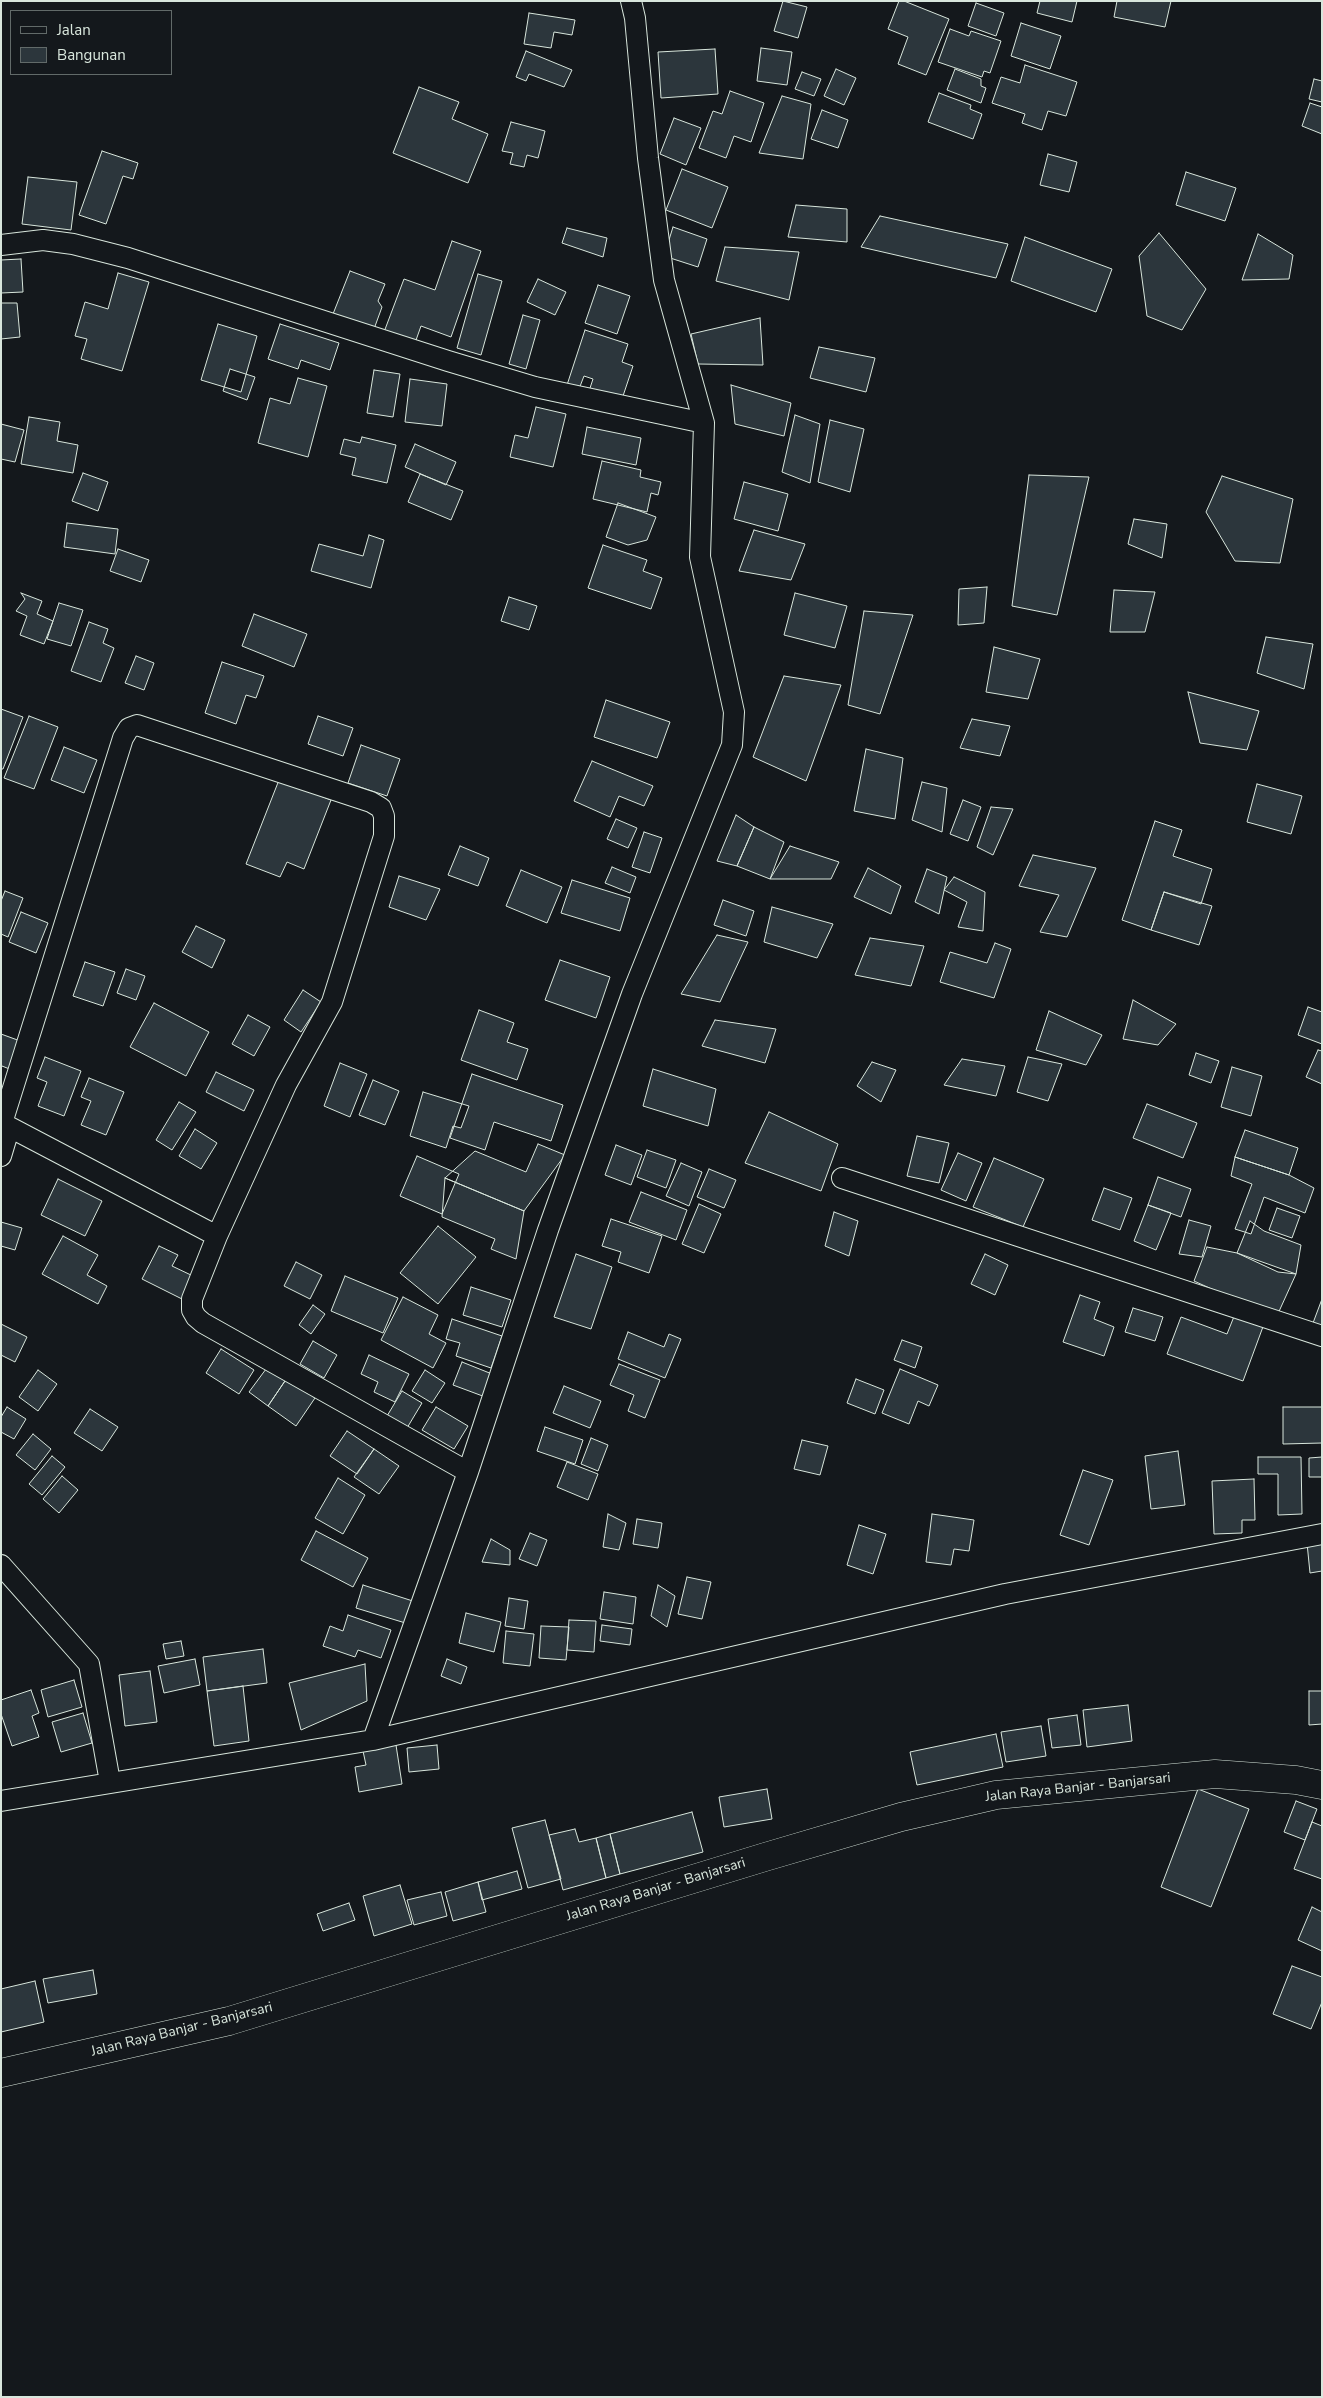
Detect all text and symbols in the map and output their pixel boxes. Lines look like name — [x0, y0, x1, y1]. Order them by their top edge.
legend — [10, 10, 172, 75]
text: Jalan — [57, 20, 91, 40]
text: Bangunan — [57, 45, 126, 65]
street label: Jalan Raya Banjar - Banjarsari — [984, 1770, 1172, 1806]
street label: Jalan Raya Banjar - Banjarsari — [564, 1855, 748, 1925]
street label: Jalan Raya Banjar - Banjarsari — [90, 1999, 274, 2061]

